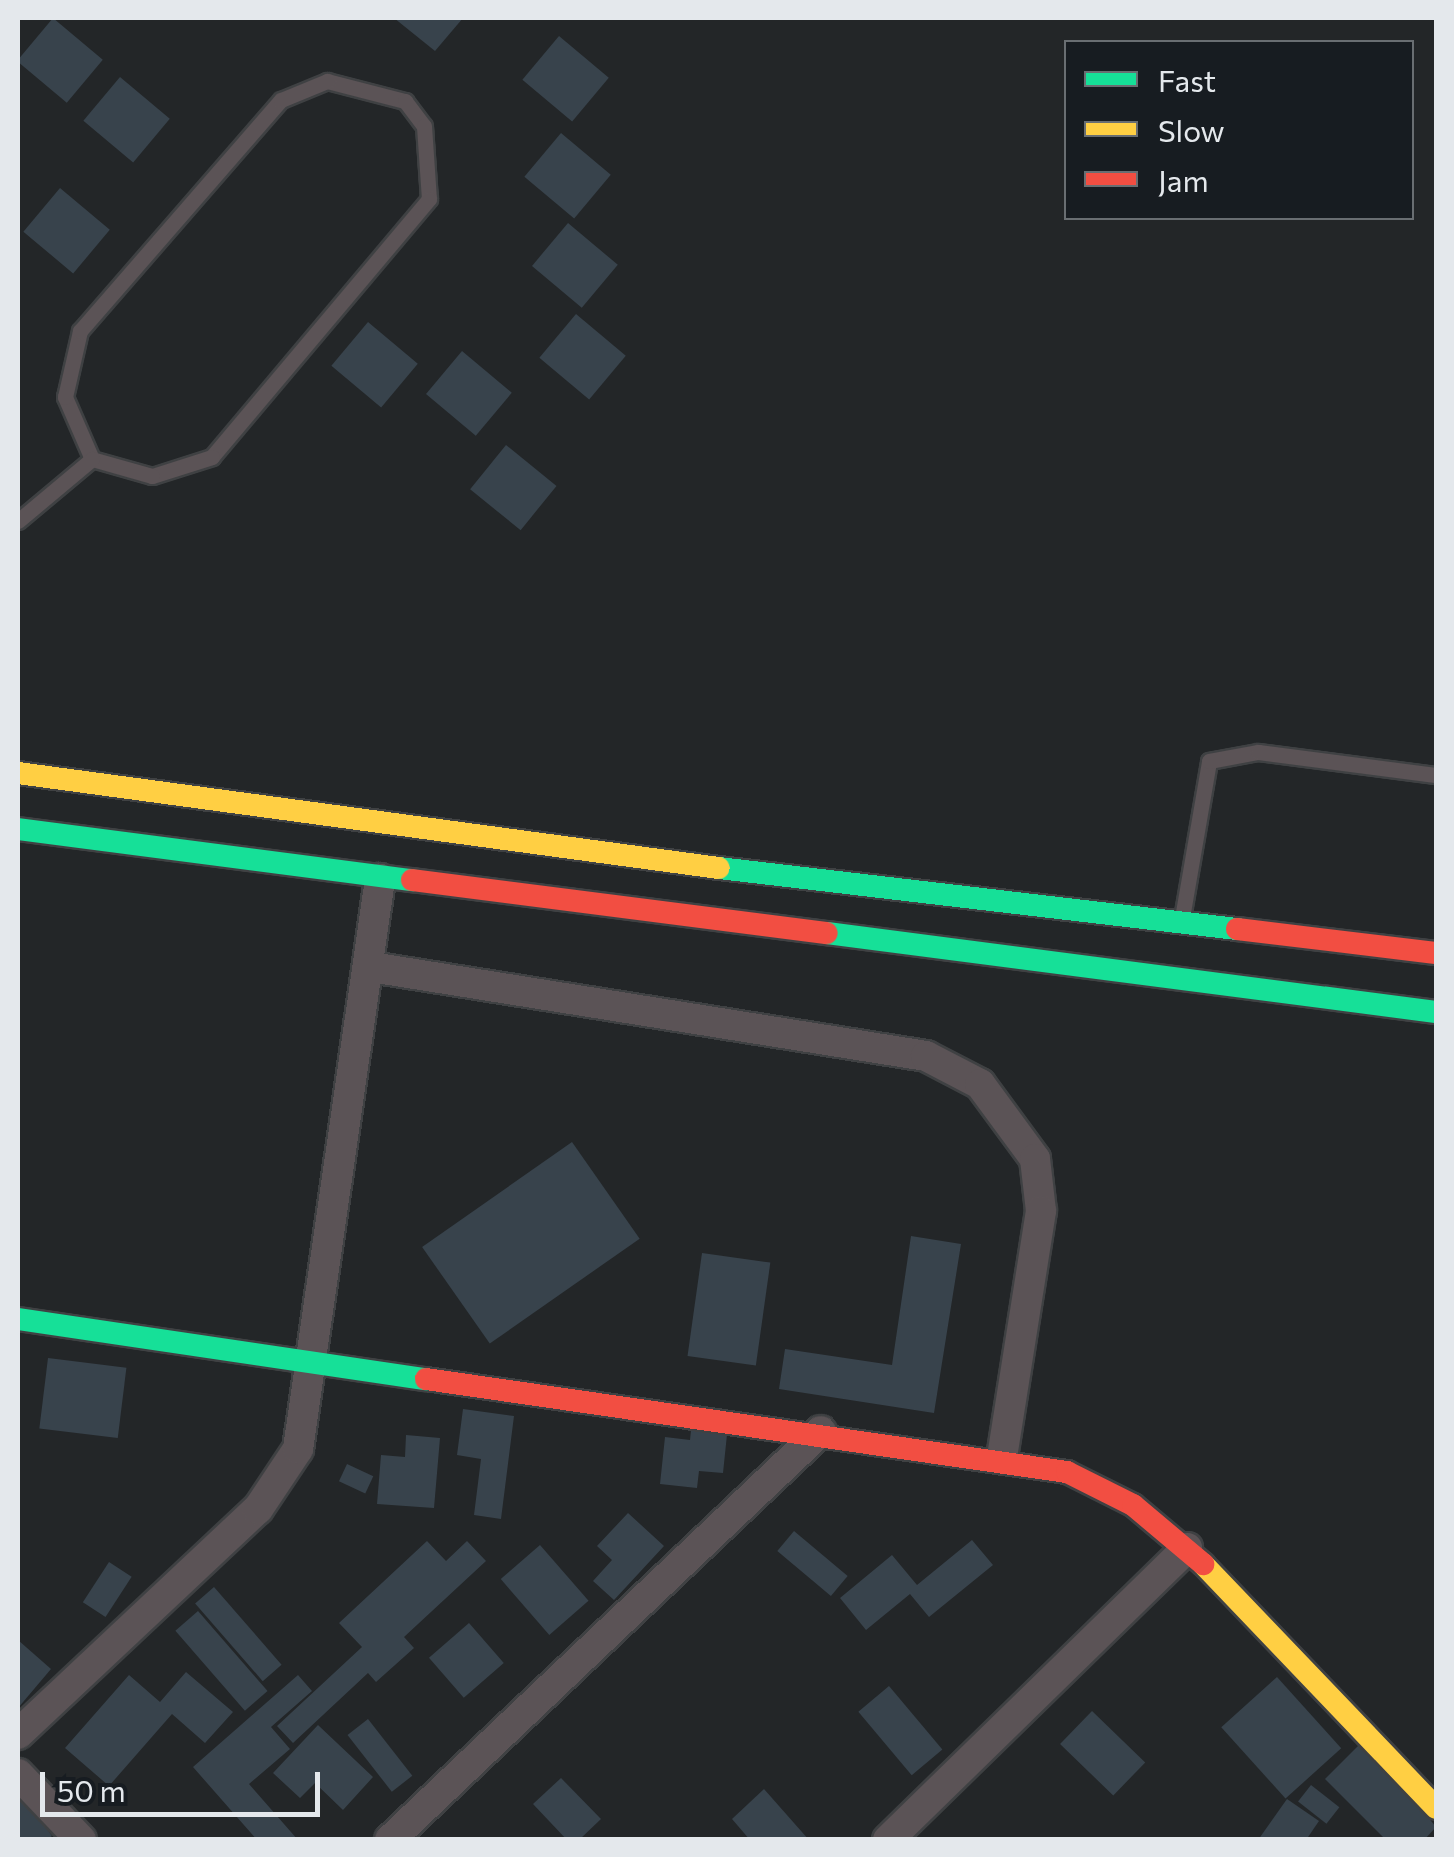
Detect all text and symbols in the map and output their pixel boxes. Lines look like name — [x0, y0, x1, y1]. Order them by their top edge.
legend — [1064, 40, 1414, 220]
text: Fast — [1158, 61, 1216, 98]
text: Slow — [1158, 111, 1225, 148]
text: Jam — [1158, 161, 1209, 198]
scale bar — [45, 1752, 325, 1814]
text: 50 m — [57, 1771, 126, 1808]

